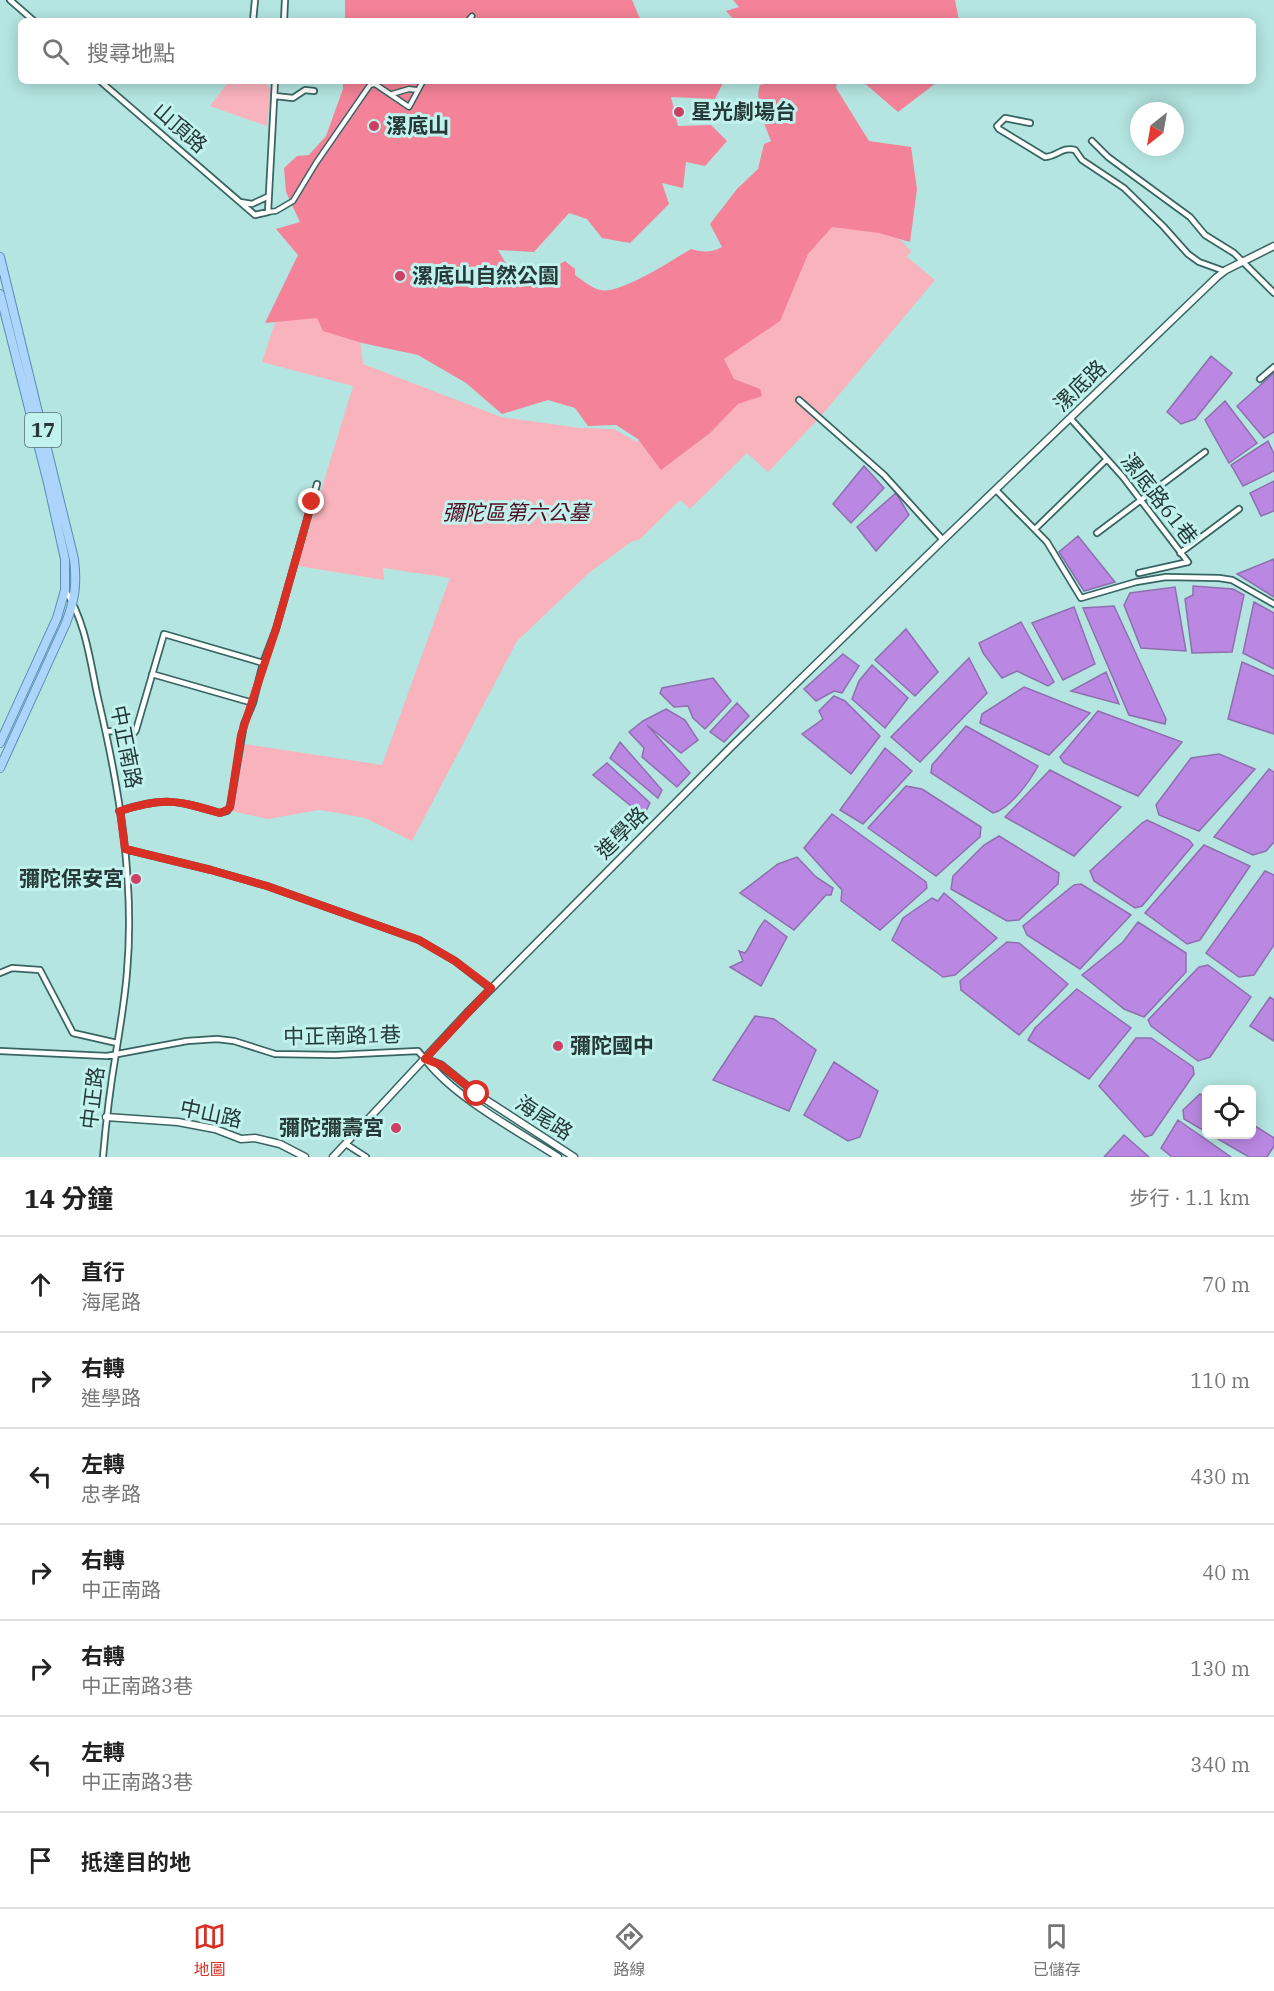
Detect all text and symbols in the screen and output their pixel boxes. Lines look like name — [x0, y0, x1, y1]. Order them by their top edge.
search box — [18, 18, 1256, 84]
icon: search — [39, 35, 72, 68]
text: 搜尋地點 — [87, 38, 175, 67]
street label: 山頂路 — [148, 96, 214, 158]
place label: 星光劇場台 — [691, 97, 796, 125]
north arrow — [1130, 102, 1184, 156]
marker: 星光劇場台 — [672, 105, 686, 119]
place label: 漯底山 — [386, 111, 449, 139]
marker: 漯底山 — [367, 119, 381, 133]
place label: 漯底山自然公園 — [412, 261, 559, 289]
marker: 漯底山自然公園 — [393, 269, 407, 283]
street label: 漯底路 — [1047, 353, 1112, 417]
road number: 17 — [25, 413, 61, 447]
street label: 漯底路61巷 — [1115, 447, 1204, 550]
route end — [298, 488, 324, 514]
park label: 彌陀區第六公墓 — [443, 498, 592, 526]
street label: 中正南路 — [105, 703, 149, 791]
street label: 進學路 — [589, 800, 653, 864]
place label: 彌陀保安宮 — [19, 864, 124, 892]
marker: 彌陀保安宮 — [129, 872, 143, 886]
street label: 中正南路1巷 — [283, 1020, 401, 1050]
place label: 彌陀國中 — [570, 1031, 654, 1059]
marker: 彌陀國中 — [551, 1039, 565, 1053]
street label: 中正路 — [74, 1065, 110, 1131]
route start — [463, 1080, 489, 1106]
map controls — [1202, 1085, 1256, 1139]
button: locate — [1202, 1085, 1256, 1139]
street label: 海尾路 — [511, 1088, 579, 1146]
street label: 中山路 — [177, 1093, 245, 1133]
place label: 彌陀彌壽宮 — [279, 1113, 384, 1141]
marker: 彌陀彌壽宮 — [389, 1121, 403, 1135]
text: 14 分鐘 — [24, 1181, 113, 1215]
text: 步行 · 1.1 km — [1130, 1184, 1250, 1211]
text: 直行 — [81, 1257, 125, 1286]
icon: ahead — [24, 1268, 57, 1301]
text: 70 m — [1202, 1271, 1250, 1298]
text: 海尾路 — [81, 1288, 141, 1315]
text: 右轉 — [81, 1353, 125, 1382]
icon: right — [24, 1364, 57, 1397]
text: 110 m — [1190, 1367, 1250, 1394]
text: 進學路 — [81, 1384, 141, 1411]
text: 左轉 — [81, 1449, 125, 1478]
icon: left — [24, 1460, 57, 1493]
text: 430 m — [1190, 1463, 1250, 1490]
text: 忠孝路 — [81, 1480, 141, 1507]
text: 右轉 — [81, 1545, 125, 1574]
icon: right — [24, 1556, 57, 1589]
text: 40 m — [1202, 1559, 1250, 1586]
text: 中正南路 — [81, 1576, 161, 1603]
text: 右轉 — [81, 1641, 125, 1670]
icon: right — [24, 1652, 57, 1685]
text: 130 m — [1190, 1655, 1250, 1682]
text: 中正南路3巷 — [81, 1672, 193, 1699]
text: 左轉 — [81, 1737, 125, 1766]
icon: left — [24, 1748, 57, 1781]
text: 340 m — [1190, 1751, 1250, 1778]
text: 中正南路3巷 — [81, 1768, 193, 1795]
icon: arrive — [24, 1844, 57, 1877]
text: 抵達目的地 — [81, 1847, 191, 1876]
tab: 地圖 — [193, 1920, 226, 1980]
tab: 路線 — [613, 1920, 646, 1980]
tab: 已儲存 — [1033, 1920, 1081, 1980]

